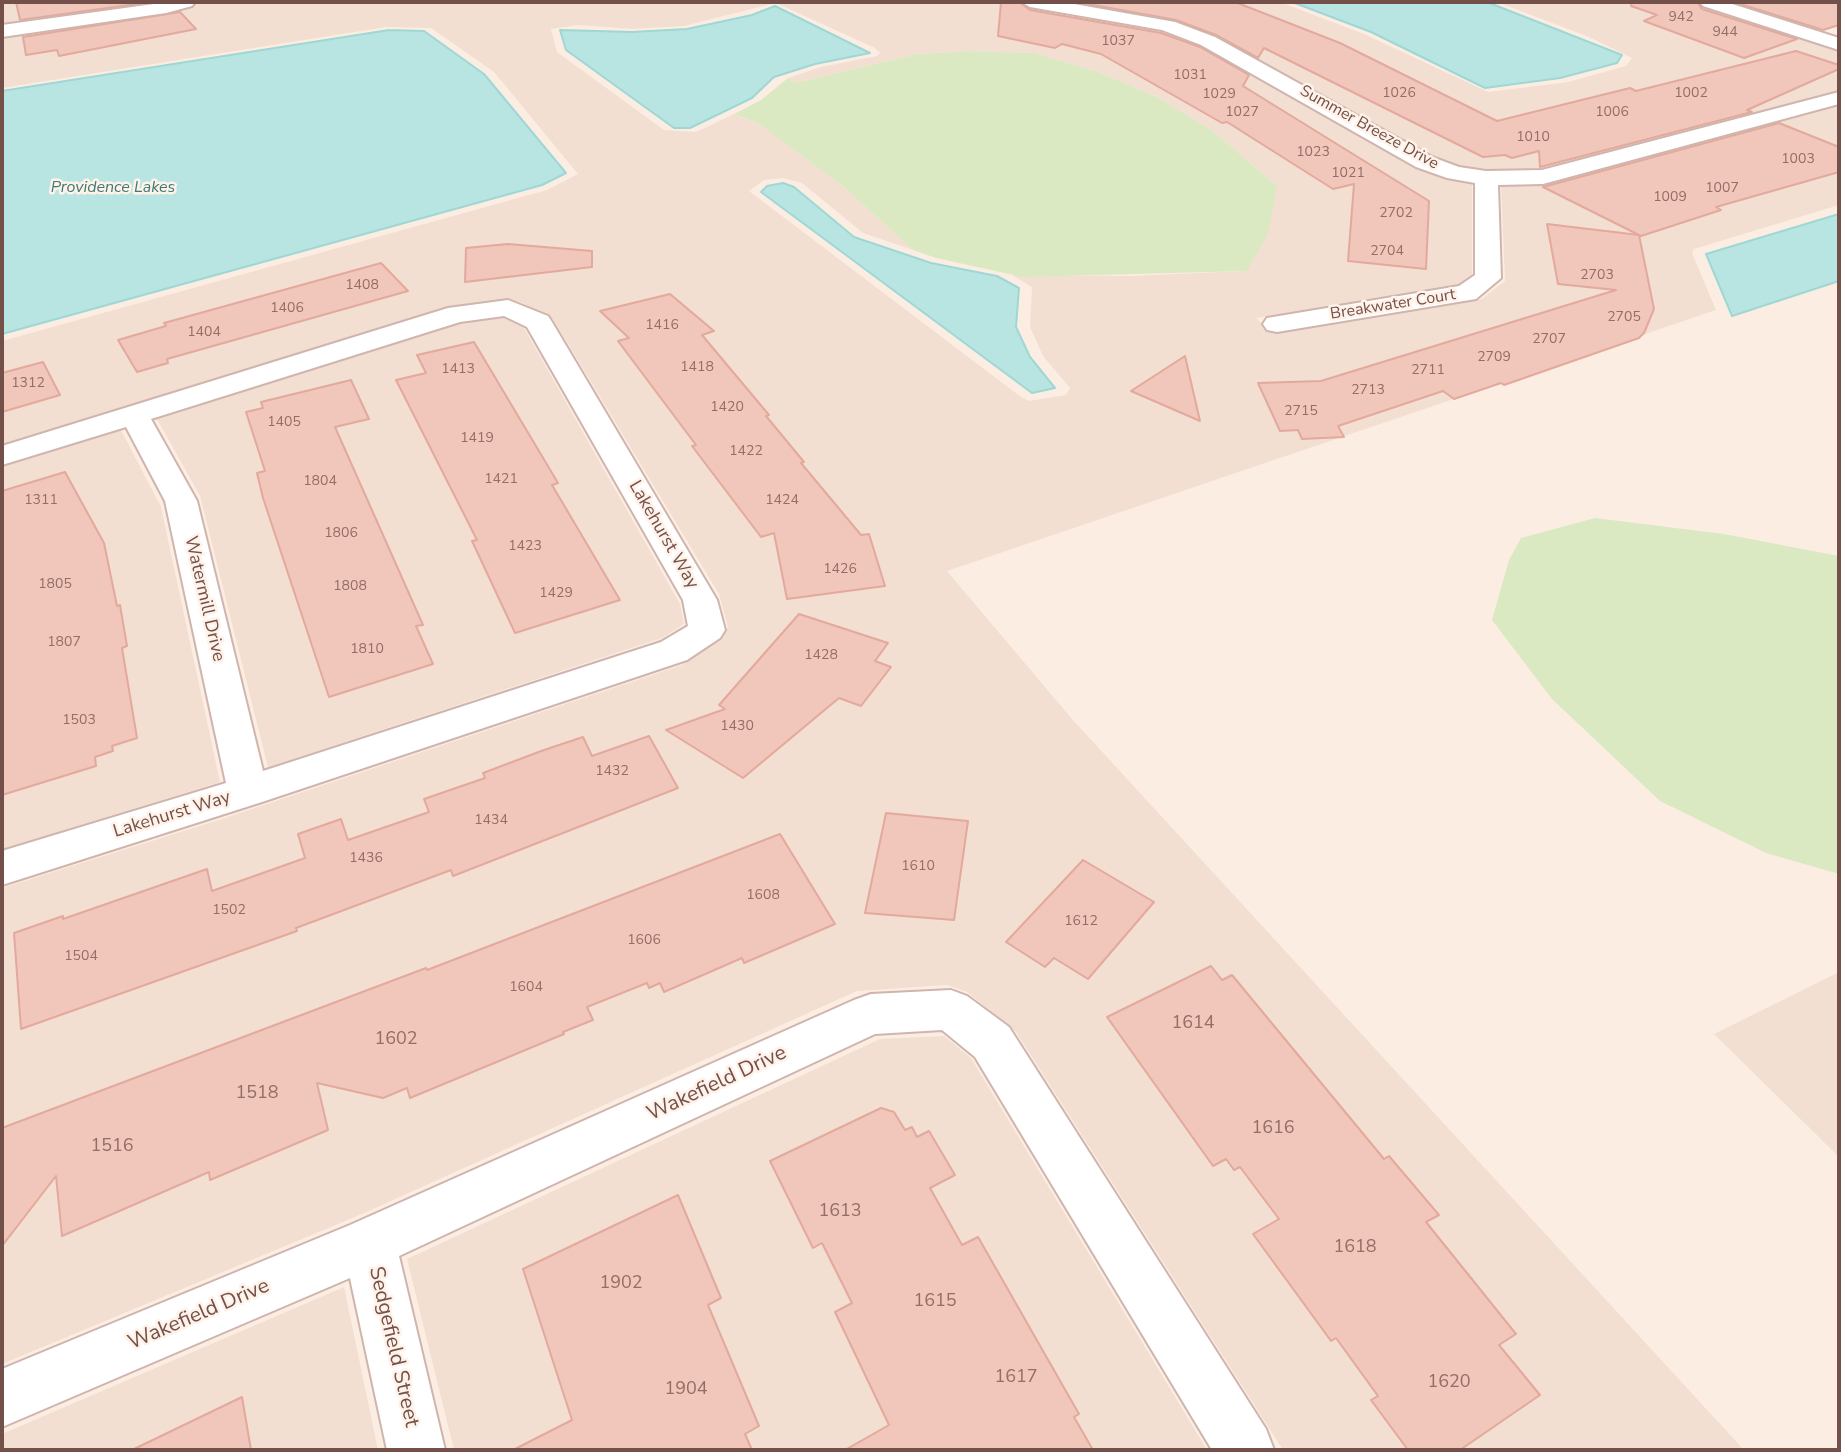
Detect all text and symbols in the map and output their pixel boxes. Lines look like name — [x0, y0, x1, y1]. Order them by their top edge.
house number: 942 — [1668, 10, 1694, 26]
house number: 944 — [1712, 25, 1738, 41]
house number: 1037 — [1101, 34, 1135, 50]
house number: 1031 — [1173, 68, 1207, 84]
street label: Summer Breeze Drive — [1296, 82, 1442, 174]
house number: 1026 — [1382, 86, 1416, 102]
house number: 1002 — [1674, 86, 1708, 102]
house number: 1029 — [1202, 87, 1236, 103]
house number: 1027 — [1225, 105, 1259, 121]
house number: 1006 — [1595, 105, 1629, 121]
house number: 1010 — [1516, 130, 1550, 146]
house number: 1023 — [1296, 145, 1330, 161]
house number: 1003 — [1781, 152, 1815, 168]
house number: 1021 — [1331, 166, 1365, 182]
water label: Providence Lakes — [51, 178, 175, 198]
house number: 1007 — [1705, 181, 1739, 197]
house number: 1009 — [1653, 190, 1687, 206]
house number: 2702 — [1379, 206, 1413, 222]
house number: 2704 — [1370, 244, 1404, 260]
house number: 2703 — [1580, 268, 1614, 284]
house number: 1408 — [345, 278, 379, 294]
street label: Breakwater Court — [1329, 286, 1457, 324]
house number: 1406 — [270, 301, 304, 317]
house number: 2705 — [1607, 310, 1641, 326]
house number: 1416 — [645, 318, 679, 334]
house number: 1404 — [187, 325, 221, 341]
house number: 2707 — [1532, 332, 1566, 348]
house number: 2709 — [1477, 350, 1511, 366]
house number: 1418 — [680, 360, 714, 376]
house number: 1413 — [441, 362, 475, 378]
house number: 2711 — [1411, 363, 1445, 379]
house number: 1312 — [11, 376, 45, 392]
house number: 2713 — [1351, 383, 1385, 399]
house number: 1420 — [710, 400, 744, 416]
house number: 2715 — [1284, 404, 1318, 420]
house number: 1405 — [267, 415, 301, 431]
house number: 1419 — [460, 431, 494, 447]
house number: 1422 — [729, 444, 763, 460]
house number: 1421 — [484, 472, 518, 488]
house number: 1804 — [303, 474, 337, 490]
street label: Lakehurst Way — [623, 477, 703, 593]
house number: 1311 — [24, 493, 58, 509]
house number: 1424 — [765, 493, 799, 509]
house number: 1806 — [324, 526, 358, 542]
street label: Watermill Drive — [179, 534, 229, 664]
house number: 1423 — [508, 539, 542, 555]
house number: 1426 — [823, 562, 857, 578]
house number: 1805 — [38, 577, 72, 593]
house number: 1808 — [333, 579, 367, 595]
house number: 1429 — [539, 586, 573, 602]
house number: 1807 — [47, 635, 81, 651]
house number: 1810 — [350, 642, 384, 658]
house number: 1428 — [804, 648, 838, 664]
house number: 1503 — [62, 713, 96, 729]
house number: 1430 — [720, 719, 754, 735]
house number: 1432 — [595, 764, 629, 780]
street label: Lakehurst Way — [111, 787, 233, 843]
house number: 1434 — [474, 813, 508, 829]
house number: 1436 — [349, 851, 383, 867]
house number: 1610 — [901, 859, 935, 875]
house number: 1608 — [746, 888, 780, 904]
house number: 1502 — [212, 903, 246, 919]
house number: 1612 — [1064, 914, 1098, 930]
house number: 1606 — [627, 933, 661, 949]
house number: 1504 — [64, 949, 98, 965]
house number: 1604 — [509, 980, 543, 996]
house number: 1614 — [1171, 1013, 1215, 1035]
house number: 1602 — [374, 1029, 418, 1051]
street label: Wakefield Drive — [643, 1041, 791, 1127]
house number: 1518 — [235, 1083, 279, 1105]
house number: 1616 — [1251, 1118, 1295, 1140]
house number: 1516 — [90, 1136, 134, 1158]
house number: 1613 — [818, 1201, 862, 1223]
house number: 1618 — [1333, 1237, 1377, 1259]
street label: Sedgefield Street — [362, 1264, 424, 1430]
house number: 1902 — [599, 1273, 643, 1295]
street label: Wakefield Drive — [125, 1274, 273, 1356]
house number: 1615 — [913, 1291, 957, 1313]
house number: 1617 — [994, 1367, 1038, 1389]
house number: 1620 — [1427, 1372, 1471, 1394]
house number: 1904 — [664, 1379, 708, 1401]

